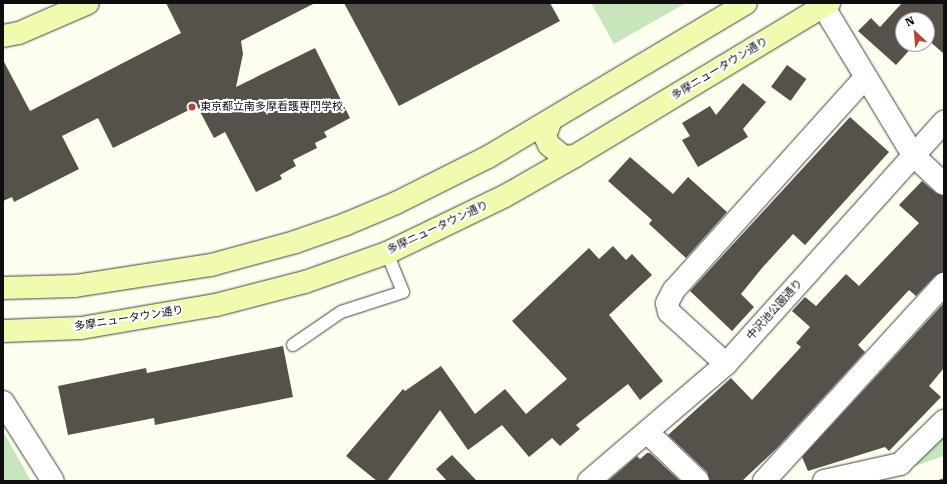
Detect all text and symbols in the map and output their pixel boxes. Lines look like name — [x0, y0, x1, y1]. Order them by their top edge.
north arrow — [895, 12, 935, 52]
text: N — [903, 14, 917, 29]
street label: 多摩ニュータウン通り — [669, 35, 771, 103]
place label: 東京都立南多摩看護専門学校 — [200, 100, 343, 114]
marker: 東京都立南多摩看護専門学校 — [187, 102, 197, 112]
street label: 多摩ニュータウン通り — [385, 199, 491, 257]
street label: 中沢池公園通り — [744, 277, 806, 343]
street label: 多摩ニュータウン通り — [74, 304, 184, 334]

